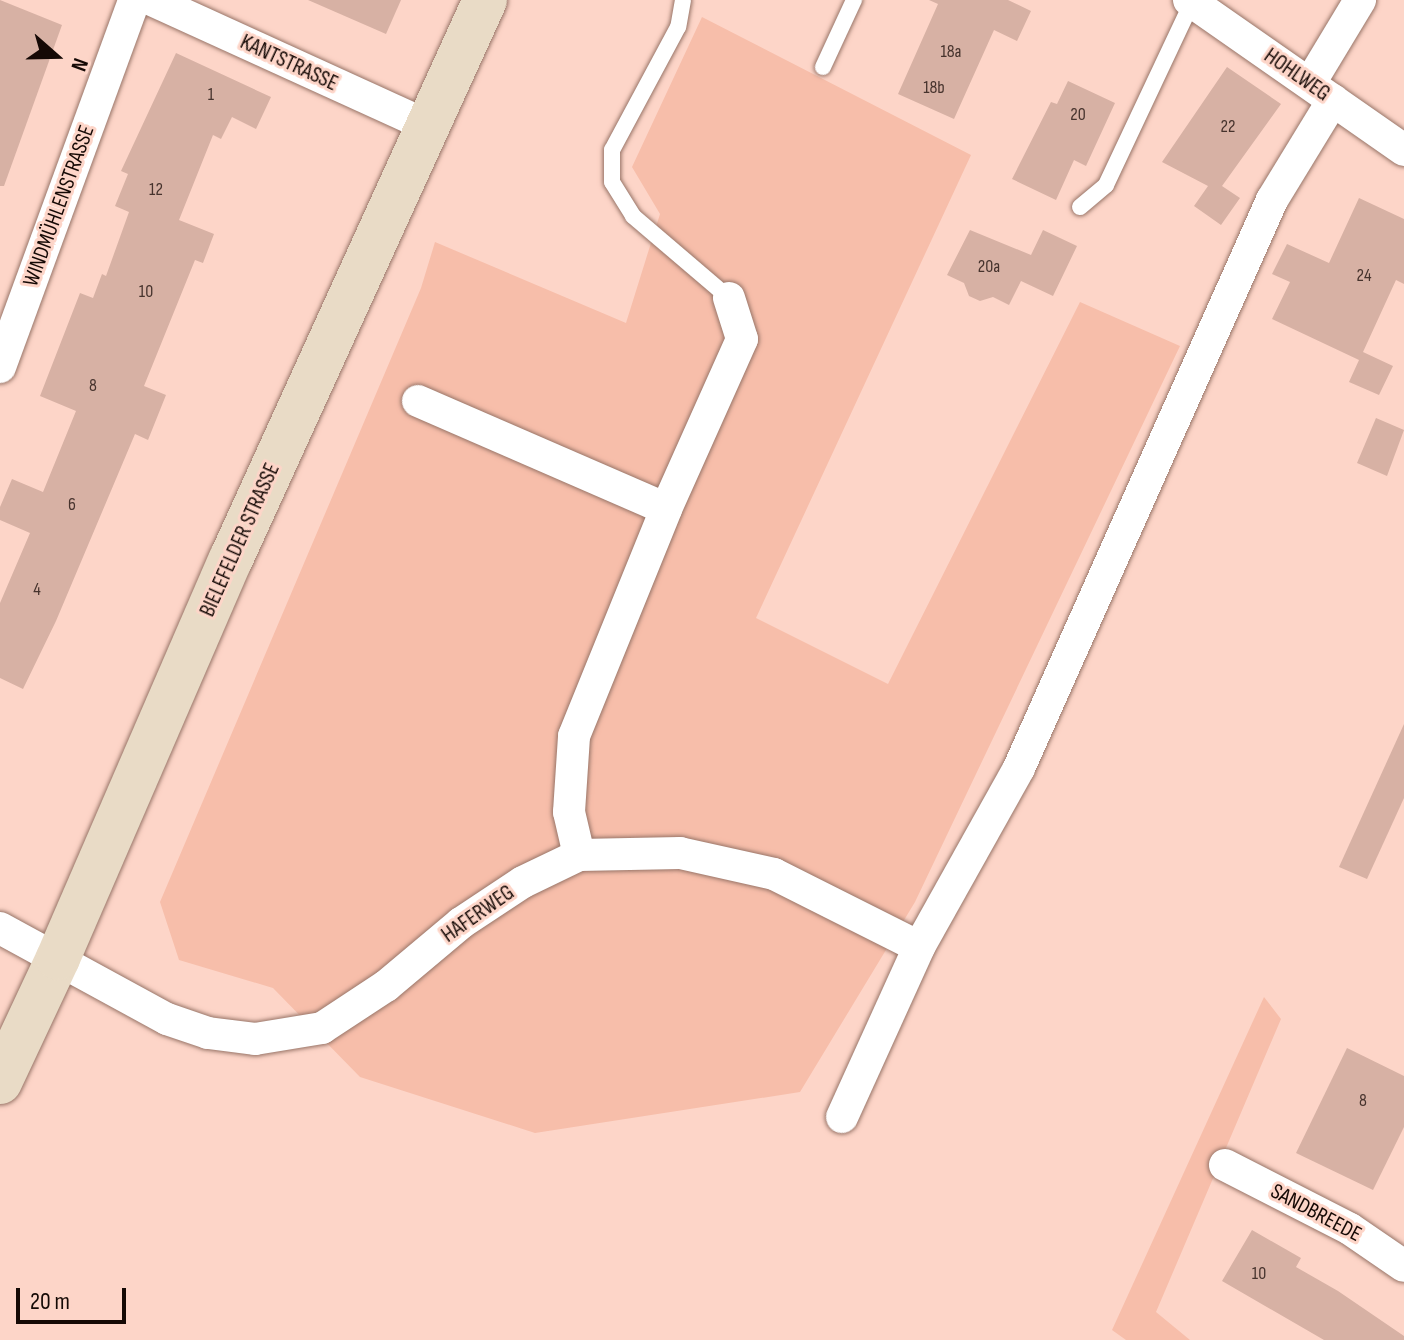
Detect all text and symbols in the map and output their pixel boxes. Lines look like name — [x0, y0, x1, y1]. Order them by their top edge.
north arrow — [16, 16, 96, 96]
street label: KANTSTRASSE — [236, 29, 342, 97]
house number: 18a — [940, 41, 962, 63]
street label: HOHLWEG — [1259, 43, 1335, 107]
text: N — [64, 54, 94, 75]
house number: 18b — [923, 77, 945, 99]
house number: 1 — [208, 84, 214, 106]
house number: 20 — [1070, 104, 1086, 126]
house number: 22 — [1221, 116, 1235, 138]
street label: WINDMÜHLENSTRASSE — [18, 122, 100, 290]
house number: 12 — [149, 179, 163, 201]
house number: 20a — [978, 256, 1000, 278]
house number: 24 — [1357, 265, 1371, 287]
house number: 10 — [139, 281, 153, 303]
house number: 8 — [89, 375, 97, 397]
street label: BIELEFELDER STRASSE — [194, 459, 286, 621]
house number: 6 — [68, 494, 76, 516]
house number: 4 — [33, 579, 41, 601]
street label: HAFERWEG — [437, 880, 519, 948]
house number: 8 — [1359, 1090, 1367, 1112]
street label: SANDBREEDE — [1266, 1178, 1366, 1248]
house number: 10 — [1252, 1263, 1266, 1285]
scale bar — [20, 1272, 130, 1322]
text: 20 m — [30, 1287, 70, 1316]

